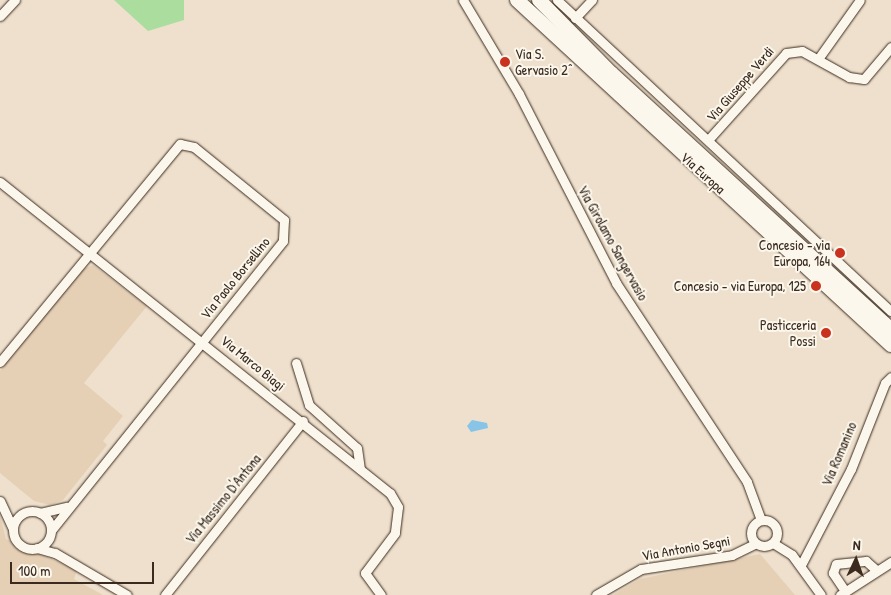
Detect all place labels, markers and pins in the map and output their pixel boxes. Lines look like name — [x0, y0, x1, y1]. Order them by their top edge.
place label: Via S. Gervasio 2^ — [515, 46, 573, 78]
marker: Via S. Gervasio 2^ — [499, 56, 511, 68]
place label: Concesio - via Europa, 164 — [759, 237, 830, 270]
marker: Concesio - via Europa, 164 — [834, 247, 846, 259]
place label: Concesio - via Europa, 125 — [674, 278, 806, 294]
marker: Concesio - via Europa, 125 — [810, 280, 822, 292]
place label: Pasticceria Possi — [760, 317, 816, 350]
marker: Pasticceria Possi — [820, 327, 832, 339]

